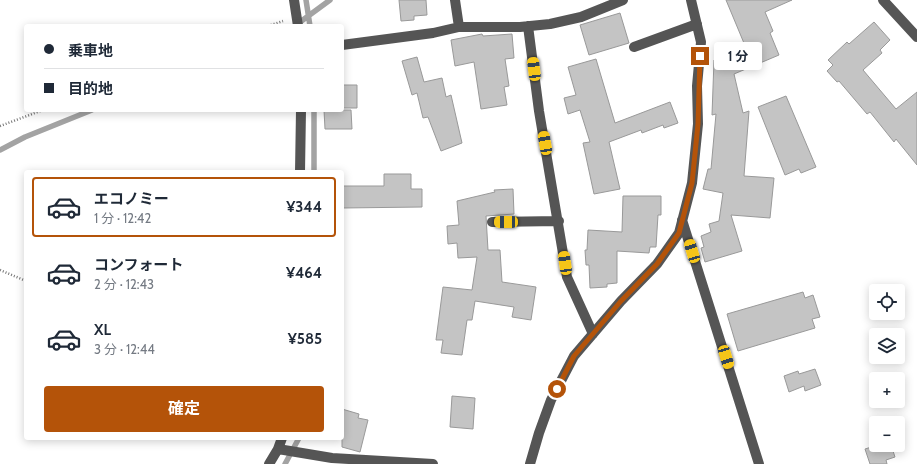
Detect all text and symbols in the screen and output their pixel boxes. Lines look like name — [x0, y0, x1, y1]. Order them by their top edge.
text: 乗車地 — [68, 42, 113, 60]
callout: 1 分 — [714, 42, 762, 70]
route end — [691, 47, 709, 65]
text: 1 分 — [728, 48, 748, 64]
car — [527, 56, 541, 82]
text: 目的地 — [68, 80, 113, 98]
car — [537, 130, 553, 156]
icon: car — [46, 189, 82, 225]
text: エコノミー — [94, 190, 169, 208]
text: ¥344 — [286, 198, 322, 216]
text: 1 分 · 12:42 — [94, 210, 151, 226]
car — [494, 216, 518, 228]
car — [683, 238, 701, 264]
car — [557, 250, 573, 276]
icon: car — [46, 255, 82, 291]
text: コンフォート — [94, 256, 184, 274]
text: ¥464 — [286, 264, 322, 282]
text: 2 分 · 12:43 — [94, 276, 154, 292]
map controls — [869, 284, 905, 452]
button: locate — [869, 284, 905, 320]
icon: car — [46, 321, 82, 357]
text: XL — [94, 321, 111, 339]
button: layers — [869, 328, 905, 364]
text: ¥585 — [288, 330, 322, 348]
text: 3 分 · 12:44 — [94, 341, 155, 357]
car — [717, 344, 735, 370]
button: + — [869, 372, 905, 408]
route start — [548, 380, 566, 398]
button: 確定 — [44, 386, 324, 432]
button: − — [869, 416, 905, 452]

